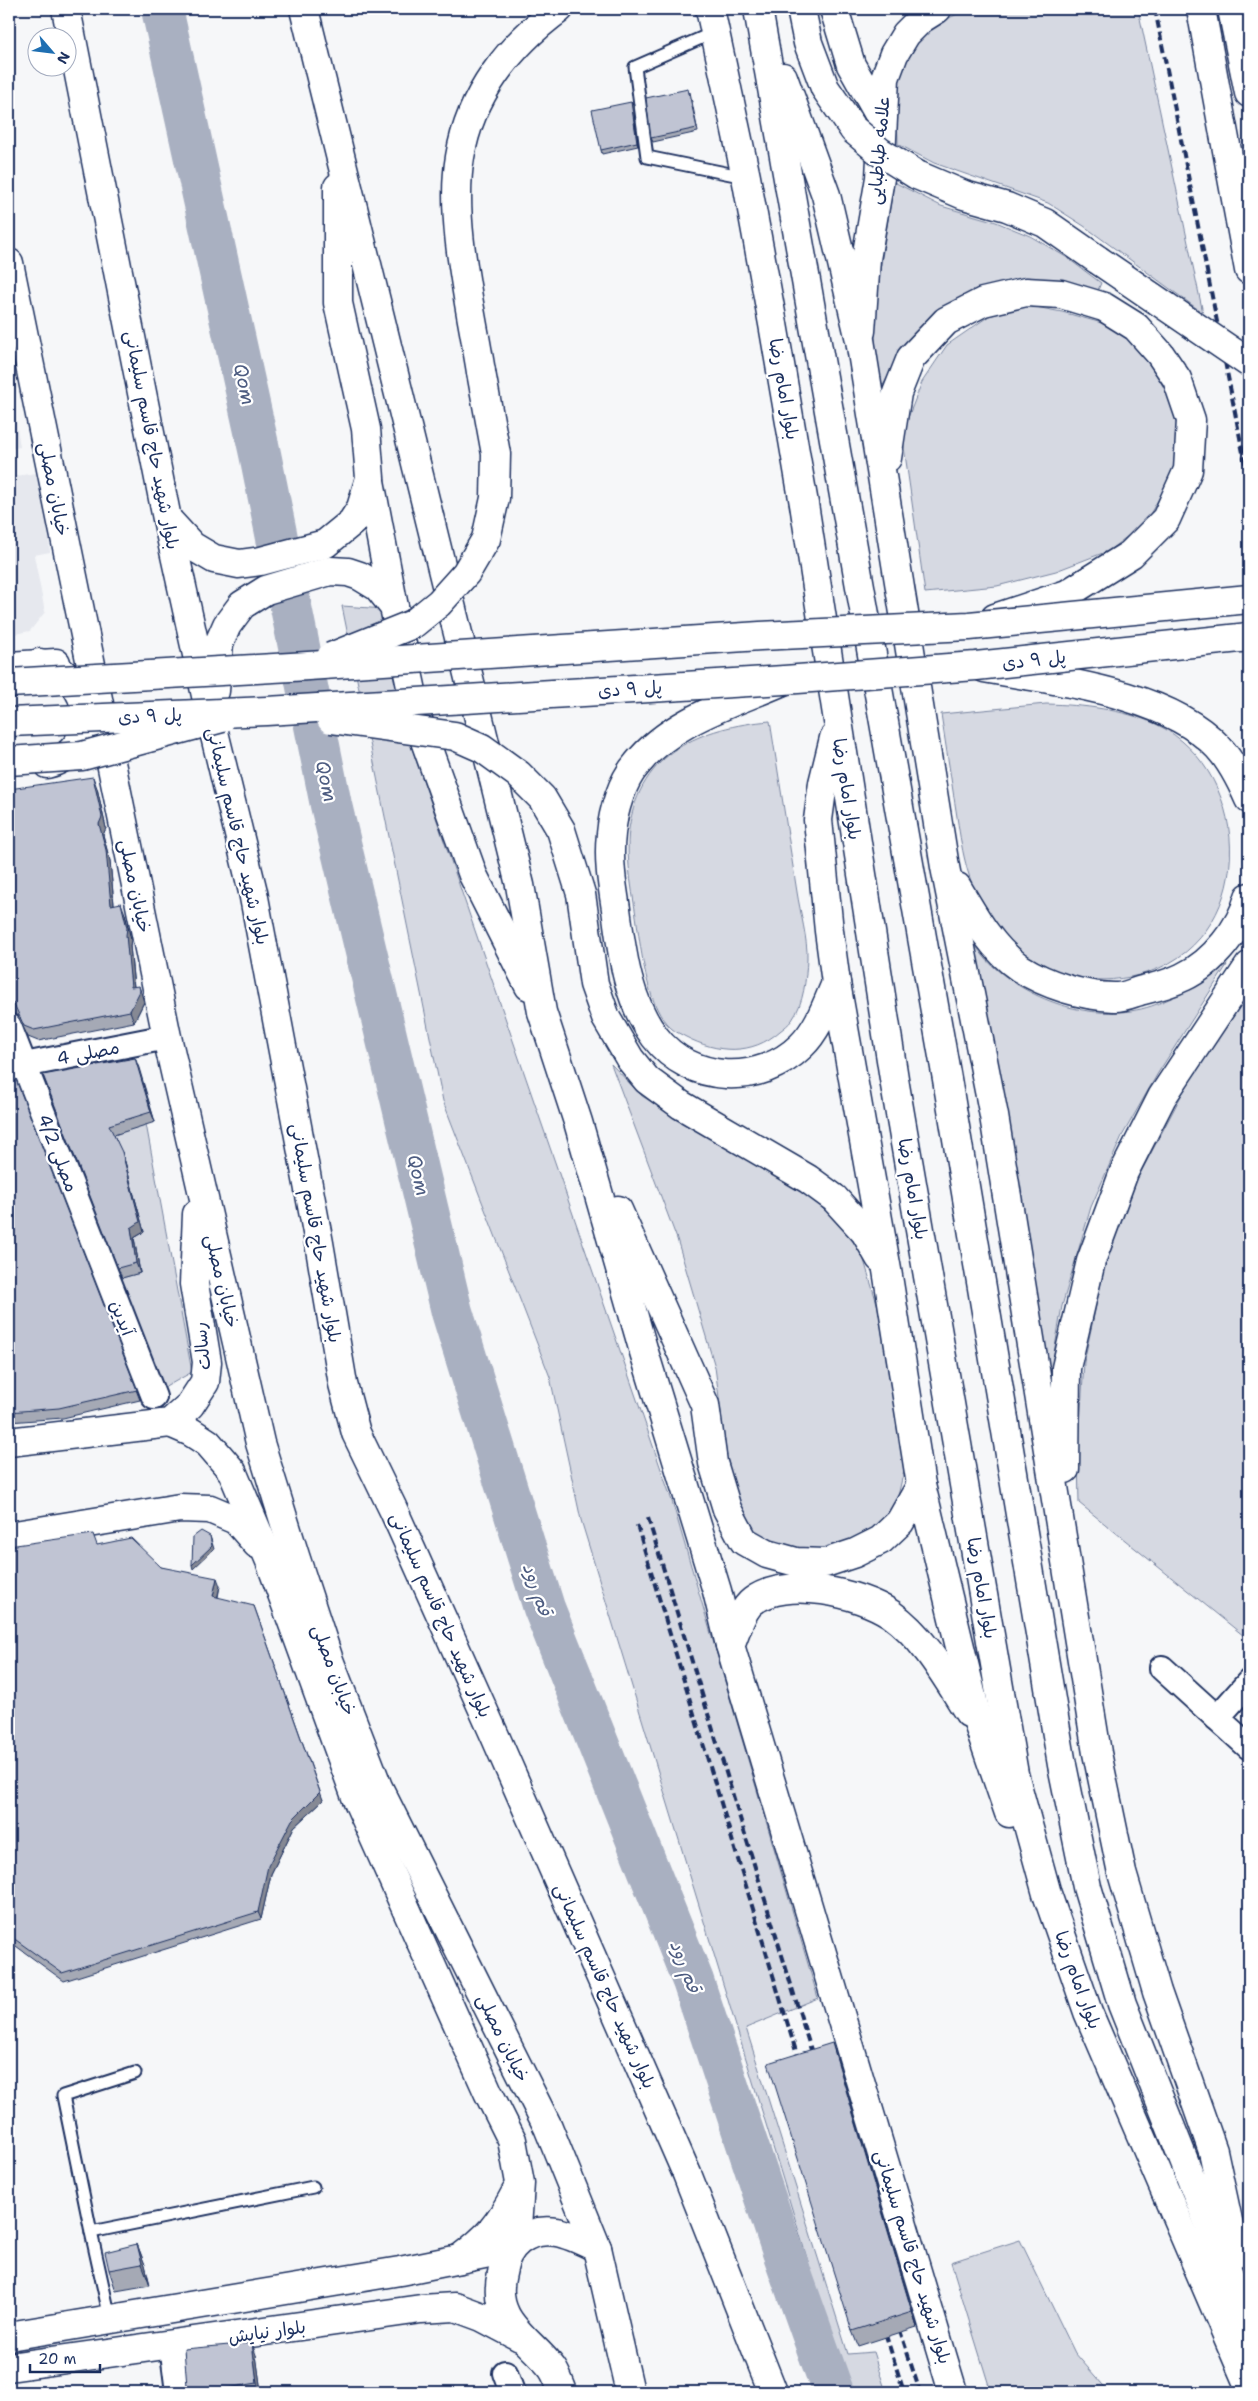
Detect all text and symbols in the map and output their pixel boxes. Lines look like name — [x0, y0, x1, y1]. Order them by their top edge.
north arrow — [28, 28, 78, 78]
text: N — [53, 49, 74, 67]
street label: علامه طباطبایی — [862, 94, 896, 206]
street label: بلوار شهید حاج قاسم سلیمانی — [117, 328, 185, 552]
street label: بلوار امام رضا — [761, 336, 805, 442]
water label: Qom — [228, 361, 261, 407]
street label: خیابان مصلی — [33, 440, 75, 538]
street label: پل ۹ دی — [1001, 645, 1067, 675]
street label: پل ۹ دی — [597, 675, 663, 703]
street label: پل ۹ دی — [117, 703, 183, 729]
street label: بلوار شهید حاج قاسم سلیمانی — [199, 725, 275, 948]
street label: بلوار امام رضا — [825, 736, 867, 842]
water label: Qom — [310, 758, 343, 804]
street label: خیابان مصلی — [113, 837, 157, 935]
street label: مصلی 4 — [55, 1035, 121, 1071]
street label: مصلی 4/2 — [32, 1111, 84, 1195]
street label: بلوار شهید حاج قاسم سلیمانی — [283, 1121, 347, 1345]
street label: بلوار امام رضا — [890, 1136, 934, 1242]
water label: Qom — [402, 1152, 435, 1198]
street label: خیابان مصلی — [200, 1232, 244, 1330]
street label: آیدین — [104, 1297, 141, 1341]
street label: رسالت — [188, 1321, 216, 1371]
street label: بلوار شهید حاج قاسم سلیمانی — [383, 1508, 497, 1722]
street label: بلوار امام رضا — [959, 1535, 1003, 1641]
water label: قم رود — [514, 1560, 559, 1622]
street label: خیابان مصلی — [306, 1621, 362, 1719]
street label: بلوار شهید حاج قاسم سلیمانی — [547, 1879, 661, 2093]
street label: بلوار امام رضا — [1047, 1928, 1107, 2033]
water label: قم رود — [661, 1936, 708, 1999]
street label: خیابان مصلی — [471, 1990, 535, 2086]
street label: بلوار شهید حاج قاسم سلیمانی — [867, 2147, 957, 2368]
street label: بلوار نیایش — [227, 2315, 307, 2349]
scale bar — [30, 2341, 100, 2373]
text: 20 m — [38, 2349, 77, 2369]

